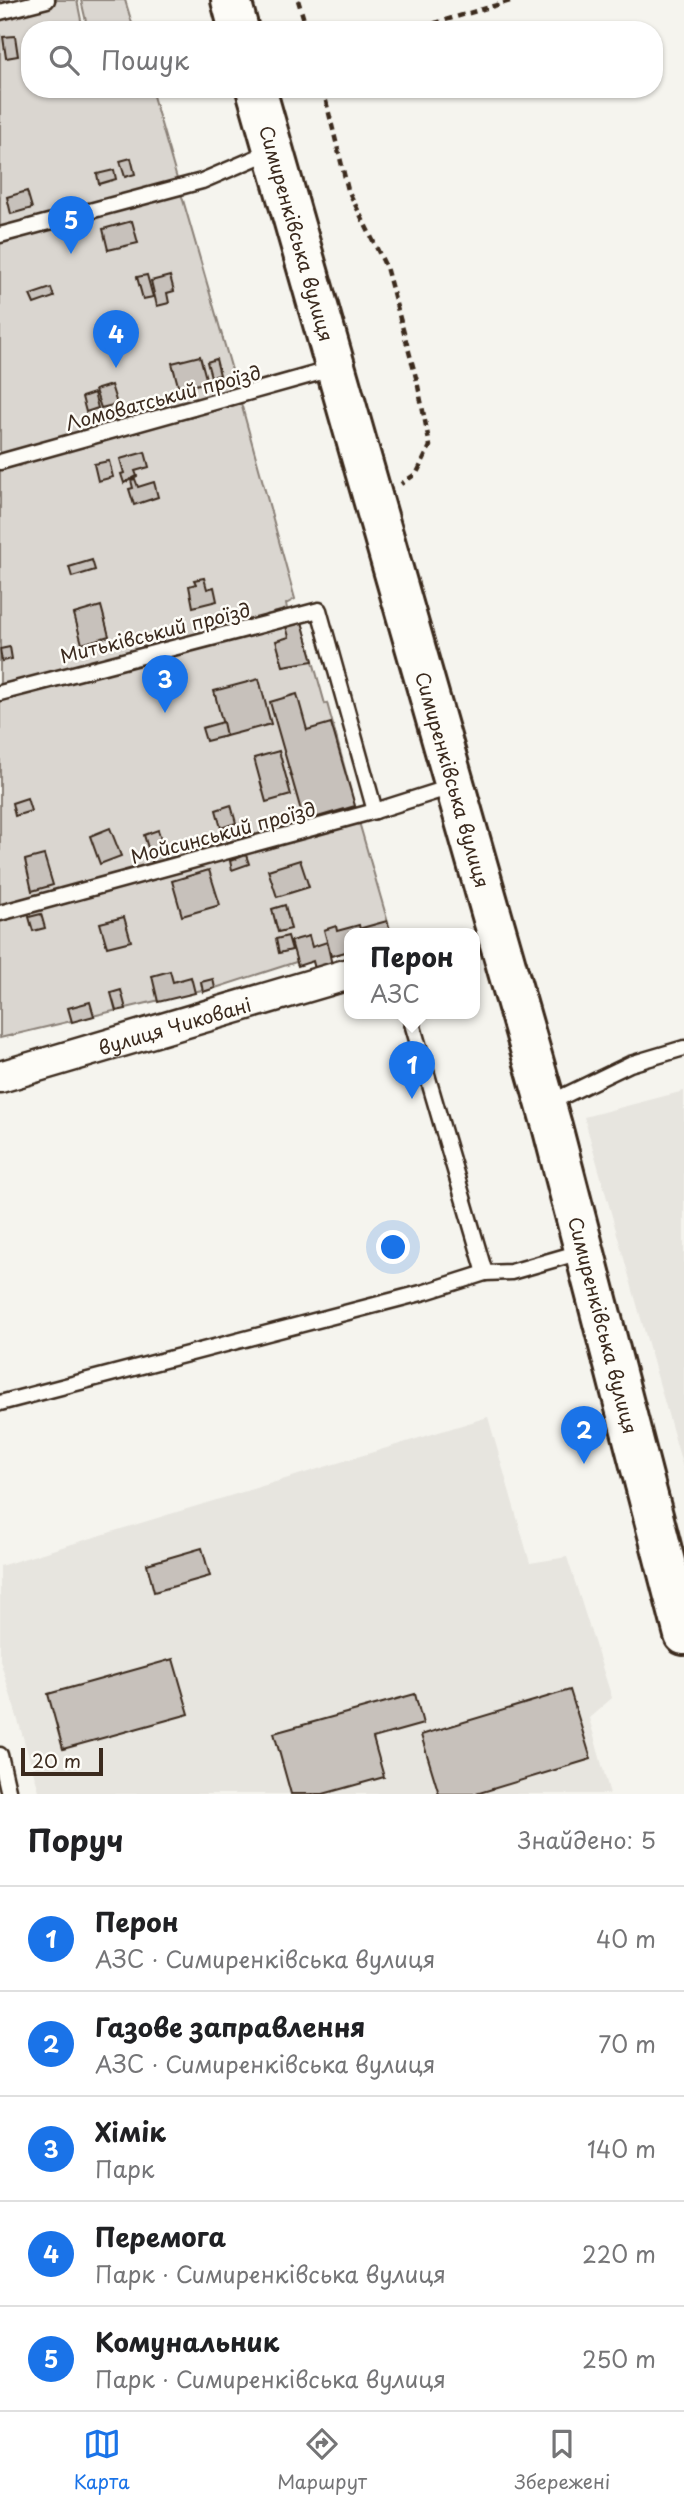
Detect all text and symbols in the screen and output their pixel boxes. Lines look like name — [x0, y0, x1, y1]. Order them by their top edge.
search box — [21, 21, 663, 98]
text: Пошук — [101, 40, 189, 79]
icon: search — [45, 41, 83, 79]
street label: Симиренківська вулиця — [253, 122, 341, 344]
pin: 5 — [48, 196, 94, 254]
pin: 4 — [93, 310, 139, 368]
street label: Ломоватський проїзд — [62, 357, 264, 437]
street label: Митьківський проїзд — [57, 595, 253, 669]
pin: 3 — [142, 655, 188, 713]
street label: Симиренківська вулиця — [409, 668, 497, 891]
street label: Мойсинський проїзд — [127, 794, 319, 870]
popup — [344, 928, 480, 1019]
text: Перон — [370, 937, 454, 976]
text: АЗС — [370, 976, 420, 1011]
street label: вулиця Чиковані — [95, 990, 254, 1061]
pin: 1 — [389, 1041, 435, 1099]
street label: Симиренківська вулиця — [562, 1213, 645, 1437]
your location — [376, 1230, 410, 1264]
pin: 2 — [561, 1406, 607, 1464]
scale bar — [21, 1745, 103, 1777]
text: 20 m — [32, 1746, 81, 1774]
text: Поруч — [28, 1817, 123, 1862]
text: Знайдено: 5 — [518, 1822, 656, 1857]
text: Перон — [95, 1902, 179, 1941]
text: 1 — [46, 1921, 57, 1956]
text: 40 m — [596, 1921, 656, 1956]
text: АЗС · Симиренківська вулиця — [95, 1941, 436, 1976]
text: Газове заправлення — [95, 2007, 365, 2046]
text: 2 — [43, 2026, 59, 2061]
text: 70 m — [598, 2026, 656, 2061]
text: АЗС · Симиренківська вулиця — [95, 2046, 436, 2081]
text: Хімік — [95, 2112, 166, 2151]
text: 3 — [43, 2131, 59, 2166]
text: 140 m — [587, 2131, 656, 2166]
text: Парк — [95, 2151, 154, 2186]
text: Перемога — [95, 2217, 226, 2256]
text: 4 — [43, 2236, 59, 2271]
text: 220 m — [582, 2236, 656, 2271]
text: Парк · Симиренківська вулиця — [95, 2256, 446, 2291]
text: Комунальник — [95, 2322, 279, 2361]
text: 5 — [44, 2341, 58, 2376]
text: 250 m — [582, 2341, 656, 2376]
text: Парк · Симиренківська вулиця — [95, 2361, 446, 2396]
tab: Карта — [74, 2425, 130, 2495]
tab: Маршрут — [277, 2425, 367, 2495]
tab: Збережені — [515, 2425, 610, 2495]

